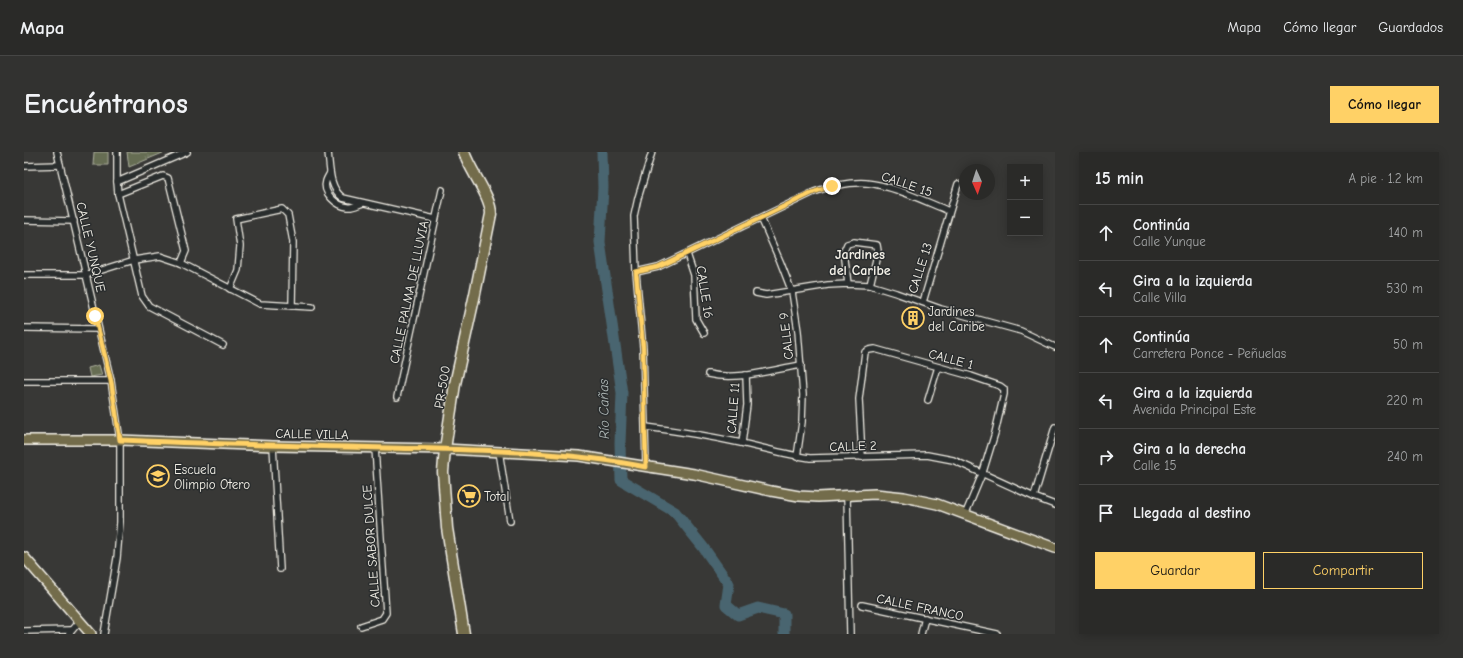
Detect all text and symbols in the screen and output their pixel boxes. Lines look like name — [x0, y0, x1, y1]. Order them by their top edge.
text: Mapa — [20, 17, 65, 39]
text: Mapa — [1228, 19, 1261, 36]
text: Cómo llegar — [1283, 19, 1356, 36]
text: Guardados — [1378, 19, 1443, 36]
button: Cómo llegar — [1330, 86, 1439, 123]
text: Encuéntranos — [24, 88, 188, 120]
north arrow — [959, 164, 995, 200]
map controls — [1007, 164, 1043, 236]
button: + — [1007, 164, 1043, 200]
street label: CALLE 15 — [880, 168, 934, 200]
text: 15 min — [1095, 169, 1144, 188]
text: A pie · 1.2 km — [1348, 171, 1423, 186]
route end — [823, 177, 841, 195]
street label: CALLE YUNQUE — [73, 200, 109, 294]
button: − — [1007, 200, 1043, 236]
text: Continúa — [1133, 216, 1190, 234]
street label: CALLE PALMA DE LLUVIA — [386, 219, 432, 365]
icon: ahead — [1095, 222, 1117, 244]
text: 140 m — [1389, 225, 1423, 240]
text: Calle Yunque — [1133, 234, 1206, 249]
street label: CALLE 13 — [905, 241, 935, 295]
district label: Jardines del Caribe — [829, 246, 891, 279]
street label: CALLE 16 — [693, 265, 717, 319]
text: Gira a la izquierda — [1133, 272, 1253, 290]
icon: left — [1095, 278, 1117, 300]
text: 530 m — [1386, 281, 1423, 296]
text: Calle Villa — [1133, 290, 1187, 305]
place label: Jardines del Caribe — [928, 304, 985, 334]
building icon: Jardines del Caribe — [900, 305, 926, 331]
route start — [86, 307, 104, 325]
street label: CALLE 9 — [776, 311, 796, 361]
text: Continúa — [1133, 328, 1190, 346]
icon: ahead — [1095, 334, 1117, 356]
text: 50 m — [1393, 337, 1423, 352]
street label: CALLE 1 — [927, 346, 975, 372]
text: Carretera Ponce - Peñuelas — [1133, 346, 1286, 361]
street label: PR-500 — [431, 364, 453, 410]
water label: Río Cañas — [595, 379, 613, 439]
street label: CALLE 11 — [724, 382, 742, 434]
text: Gira a la izquierda — [1133, 384, 1253, 402]
icon: left — [1095, 390, 1117, 412]
text: 220 m — [1386, 393, 1423, 408]
text: Avenida Principal Este — [1133, 402, 1256, 417]
street label: CALLE VILLA — [275, 426, 349, 442]
street label: CALLE 2 — [829, 438, 877, 454]
text: Gira a la derecha — [1133, 440, 1246, 458]
icon: right — [1095, 446, 1117, 468]
text: 240 m — [1387, 449, 1423, 464]
text: Calle 15 — [1133, 458, 1176, 473]
place label: Escuela Olimpio Otero — [174, 462, 250, 492]
school or university icon: Escuela Olimpio Otero — [145, 463, 171, 489]
supermarket icon: Total — [456, 483, 482, 509]
street label: CALLE SABOR DULCE — [359, 484, 383, 608]
place label: Total — [484, 489, 509, 504]
icon: arrive — [1095, 502, 1117, 524]
text: Llegada al destino — [1133, 504, 1251, 522]
button: Guardar — [1095, 552, 1255, 589]
button: Compartir — [1263, 552, 1423, 589]
street label: CALLE FRANCO — [875, 590, 965, 624]

